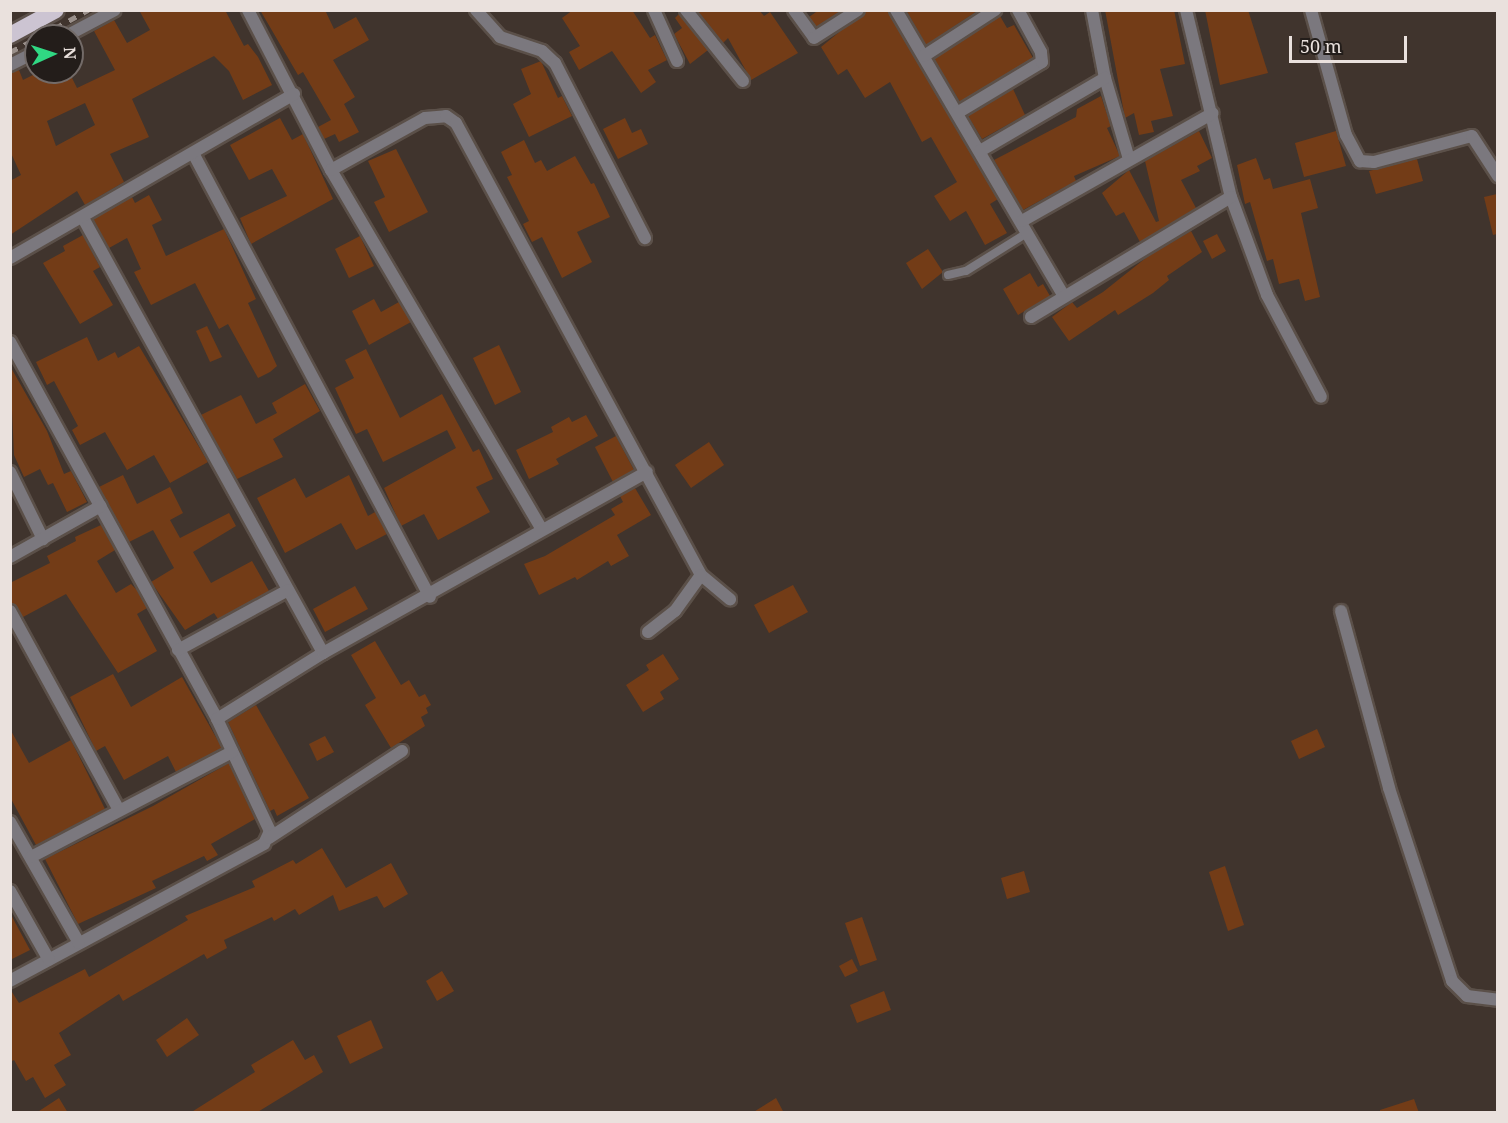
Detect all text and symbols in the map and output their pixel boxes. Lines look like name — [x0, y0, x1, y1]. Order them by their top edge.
north arrow — [24, 24, 84, 84]
scale bar — [1292, 24, 1410, 62]
text: 50 m — [1300, 34, 1342, 58]
text: N — [59, 46, 81, 60]

